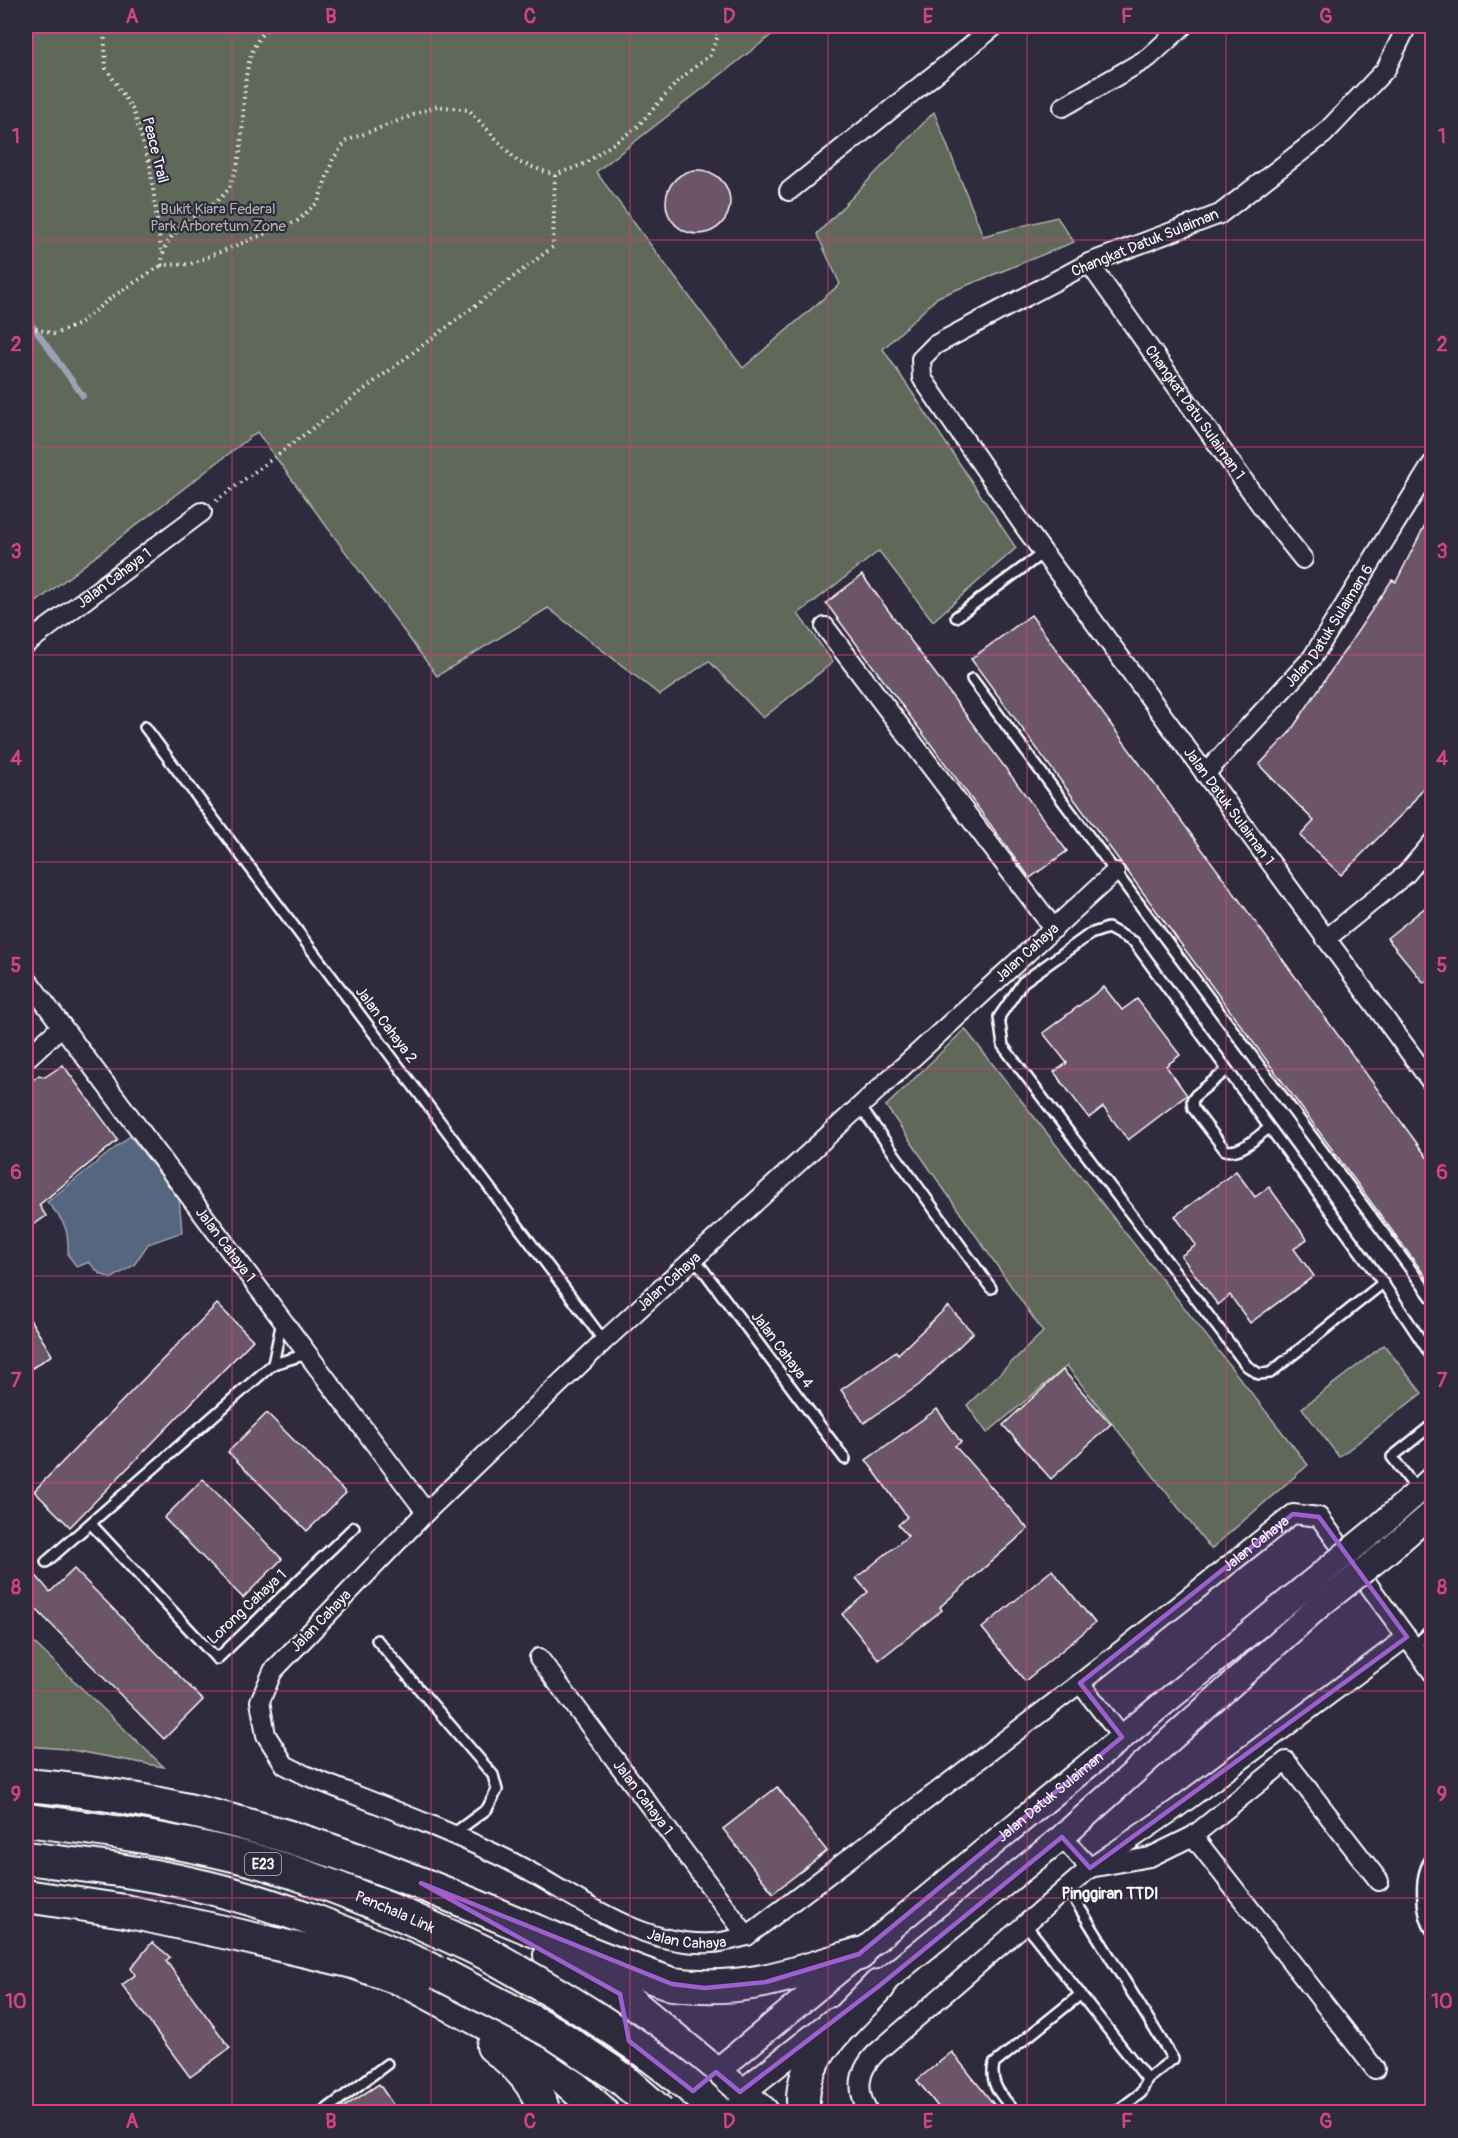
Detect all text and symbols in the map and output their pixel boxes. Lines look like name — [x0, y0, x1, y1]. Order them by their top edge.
text: A — [126, 4, 139, 29]
text: B — [325, 4, 337, 29]
text: C — [524, 4, 536, 29]
text: D — [723, 4, 736, 29]
text: E — [923, 4, 934, 29]
text: F — [1121, 4, 1133, 29]
text: G — [1319, 4, 1333, 29]
street label: Peace Trail — [138, 115, 172, 185]
text: 1 — [12, 124, 20, 149]
text: 1 — [1438, 124, 1446, 149]
park label: Bukit Kiara Federal Park Arboretum Zone — [150, 200, 286, 236]
street label: Changkat Datuk Sulaiman — [1068, 205, 1222, 281]
text: 2 — [10, 332, 22, 357]
text: 2 — [1436, 332, 1448, 357]
street label: Changkat Datu Sulaiman 1 — [1141, 341, 1249, 483]
text: 3 — [10, 539, 22, 564]
text: 3 — [1436, 539, 1448, 564]
street label: Jalan Cahaya 1 — [73, 544, 155, 612]
street label: Jalan Datuk Sulaiman 6 — [1281, 561, 1377, 691]
street label: Jalan Datuk Sulaiman 1 — [1180, 743, 1279, 869]
text: 4 — [10, 746, 22, 771]
text: 4 — [1436, 746, 1448, 771]
street label: Jalan Cahaya — [991, 919, 1063, 987]
text: 5 — [11, 953, 22, 978]
text: 5 — [1437, 953, 1448, 978]
street label: Jalan Cahaya 2 — [351, 983, 421, 1067]
text: 6 — [10, 1160, 22, 1185]
text: 6 — [1436, 1160, 1448, 1185]
street label: Jalan Cahaya 1 — [191, 1203, 260, 1286]
street label: Jalan Cahaya — [633, 1248, 705, 1316]
street label: Jalan Cahaya 4 — [747, 1308, 817, 1393]
text: 7 — [11, 1368, 22, 1393]
text: 7 — [1437, 1368, 1448, 1393]
street label: Jalan Cahaya — [1219, 1511, 1293, 1576]
street label: Lorong Cahaya 1 — [203, 1565, 291, 1649]
text: 8 — [11, 1575, 21, 1600]
text: 8 — [1437, 1575, 1447, 1600]
street label: Jalan Cahaya — [287, 1586, 356, 1656]
street label: Jalan Datuk Sulaiman — [993, 1747, 1107, 1846]
street label: Jalan Cahaya 1 — [609, 1756, 677, 1839]
text: 9 — [11, 1782, 21, 1807]
text: 9 — [1437, 1782, 1447, 1807]
road number: E23 — [245, 1853, 281, 1875]
district label: Pinggiran TTDI — [1061, 1884, 1159, 1904]
street label: Penchala Link — [352, 1886, 439, 1938]
street label: Jalan Cahaya — [645, 1924, 728, 1953]
text: 10 — [5, 1989, 27, 2014]
text: 10 — [1431, 1989, 1453, 2014]
text: A — [126, 2109, 139, 2134]
text: B — [325, 2109, 337, 2134]
text: C — [524, 2109, 536, 2134]
text: D — [723, 2109, 736, 2134]
text: E — [923, 2109, 934, 2134]
text: F — [1121, 2109, 1133, 2134]
text: G — [1319, 2109, 1333, 2134]

